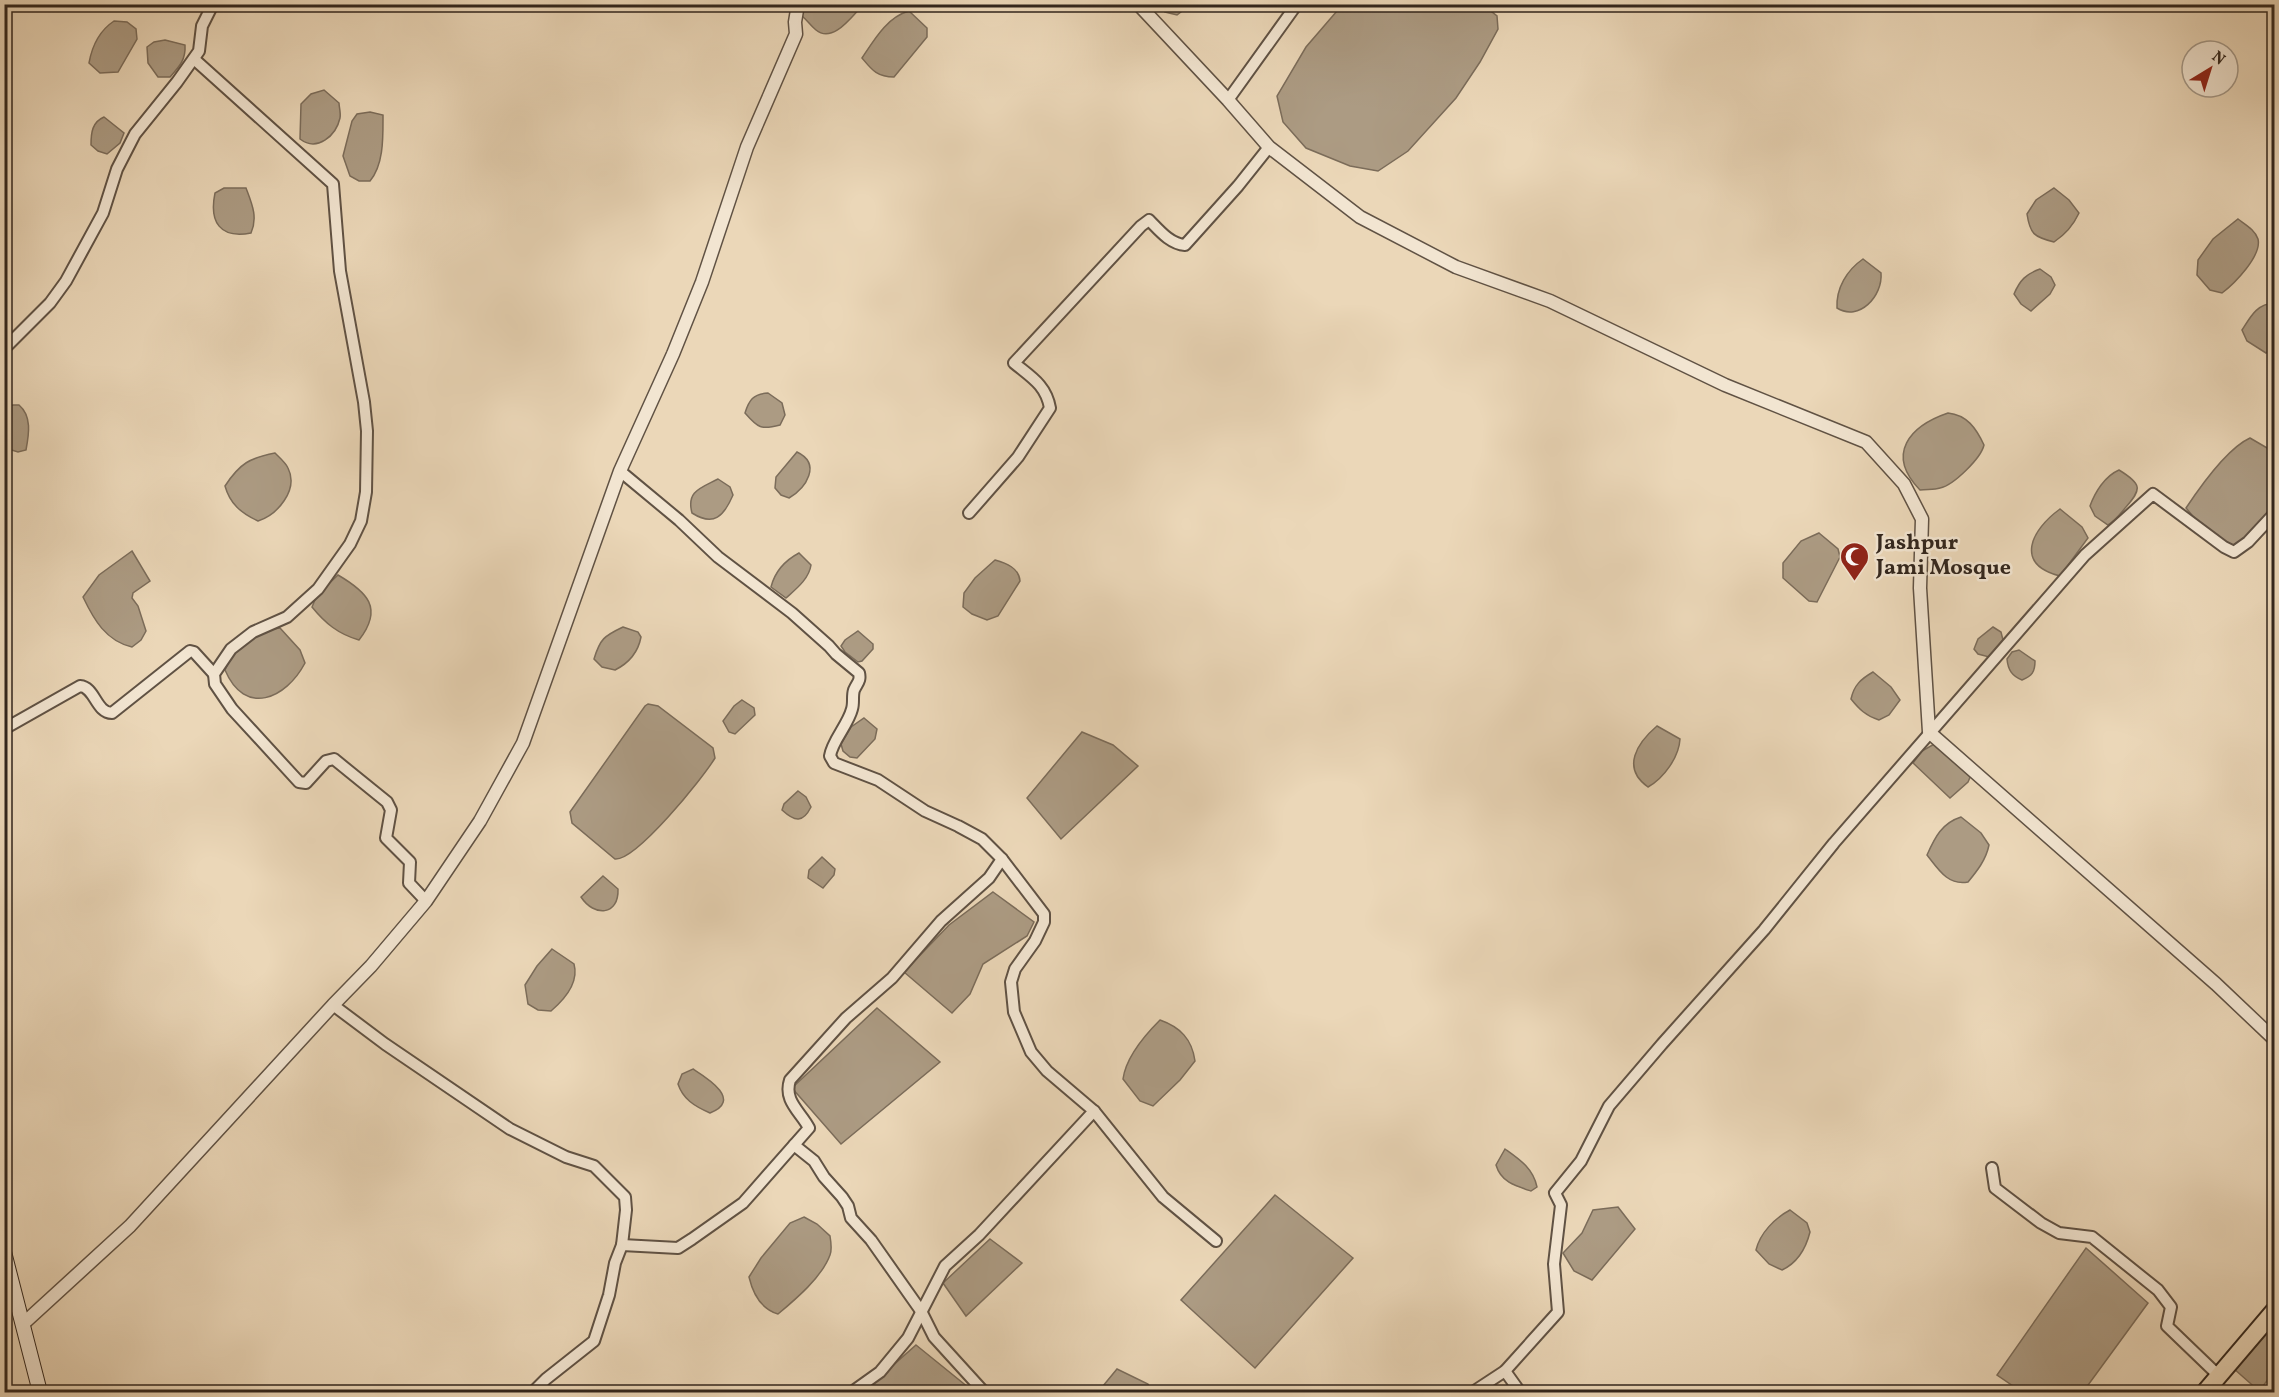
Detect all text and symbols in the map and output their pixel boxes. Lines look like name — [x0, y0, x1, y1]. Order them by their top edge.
north arrow — [2180, 39, 2240, 99]
text: N — [2207, 47, 2230, 71]
place label: Jashpur Jami Mosque — [1875, 528, 2011, 584]
mosque icon: Jashpur Jami Mosque — [1839, 540, 1871, 582]

